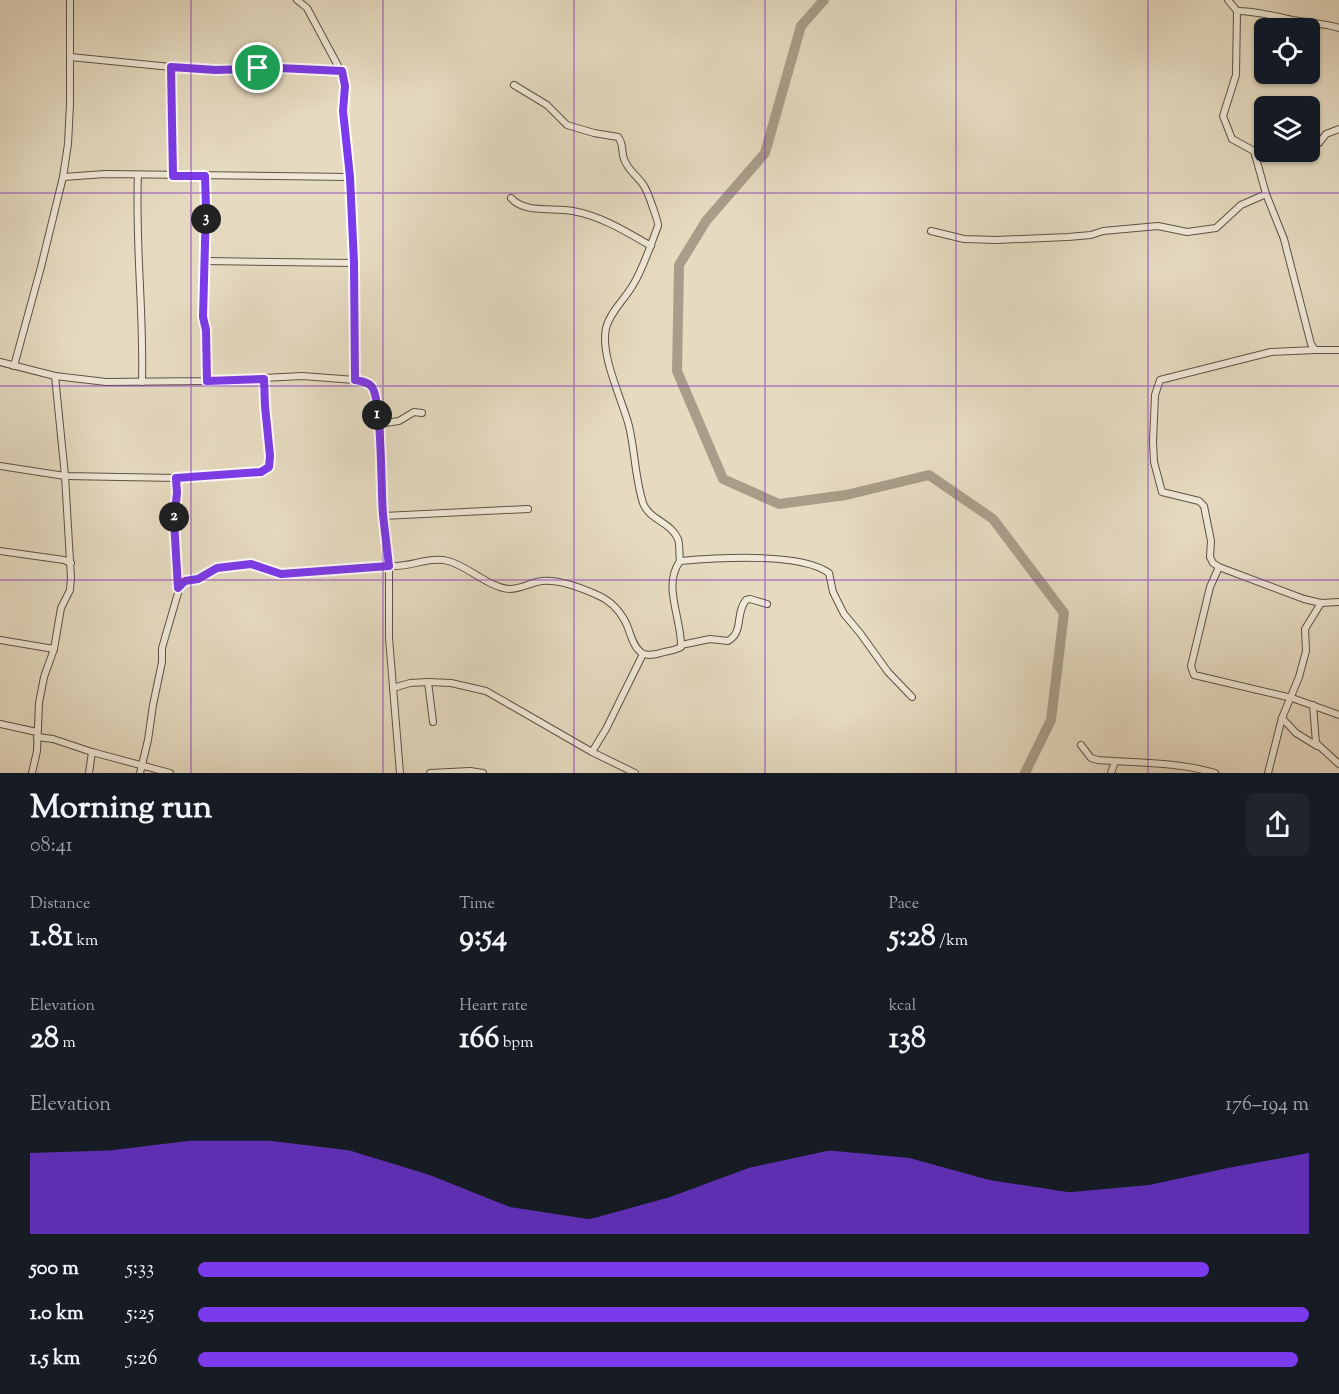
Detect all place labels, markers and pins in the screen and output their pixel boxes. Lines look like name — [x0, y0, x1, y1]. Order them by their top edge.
pin — [232, 42, 283, 93]
pin: 3 — [191, 204, 221, 234]
pin: 1 — [362, 400, 392, 430]
pin: 2 — [159, 502, 189, 532]

